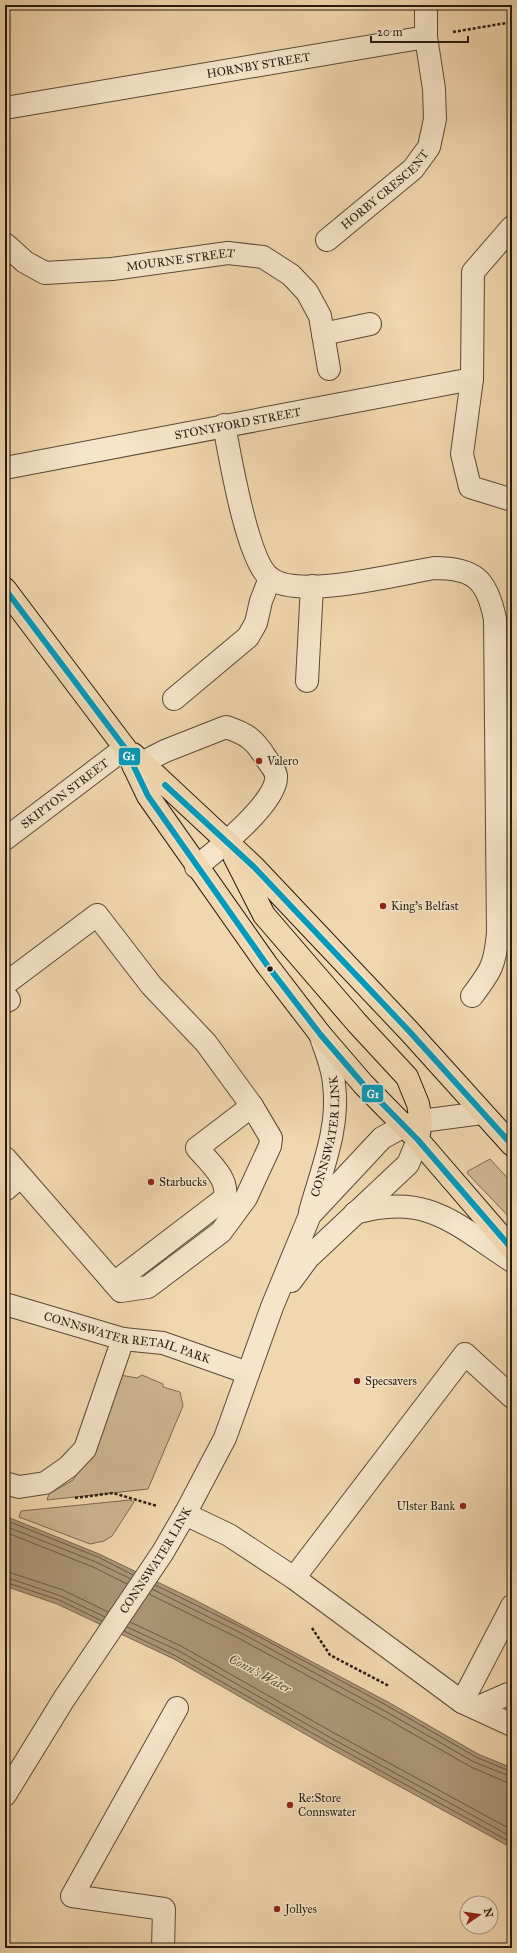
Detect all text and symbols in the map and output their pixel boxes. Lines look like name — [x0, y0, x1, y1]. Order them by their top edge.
scale bar — [371, 18, 468, 44]
text: 20 m — [377, 25, 403, 39]
street label: HORNBY STREET — [206, 50, 311, 81]
street label: HORBY CRESCENT — [338, 147, 432, 232]
street label: MOURNE STREET — [125, 246, 236, 274]
street label: STONYFORD STREET — [173, 405, 302, 443]
line badge: G1 — [118, 747, 141, 766]
text: G1 — [123, 750, 136, 763]
place label: Valero — [266, 754, 298, 768]
street label: SKIPTON STREET — [18, 756, 111, 831]
marker: Valero — [254, 756, 264, 766]
place label: King's Belfast — [391, 899, 460, 914]
marker: King's Belfast — [378, 901, 388, 911]
unlabelled marker — [265, 964, 275, 974]
street label: CONNSWATER LINK — [308, 1074, 342, 1199]
line badge: G1 — [361, 1084, 384, 1103]
text: G1 — [367, 1088, 380, 1101]
place label: Starbucks — [159, 1175, 207, 1189]
marker: Starbucks — [146, 1177, 156, 1187]
street label: CONNSWATER RETAIL PARK — [42, 1309, 213, 1366]
place label: Specsavers — [365, 1374, 417, 1388]
marker: Specsavers — [352, 1376, 362, 1386]
place label: Ulster Bank — [397, 1499, 455, 1513]
marker: Ulster Bank — [458, 1501, 468, 1511]
street label: CONNSWATER LINK — [117, 1504, 195, 1616]
water label: Conn's Water — [226, 1651, 294, 1697]
place label: Re:Store Connswater — [298, 1791, 357, 1819]
marker: Re:Store Connswater — [285, 1800, 295, 1810]
north arrow — [459, 1895, 499, 1935]
place label: Jollyes — [283, 1902, 317, 1917]
marker: Jollyes — [272, 1904, 282, 1914]
text: N — [481, 1907, 496, 1920]

